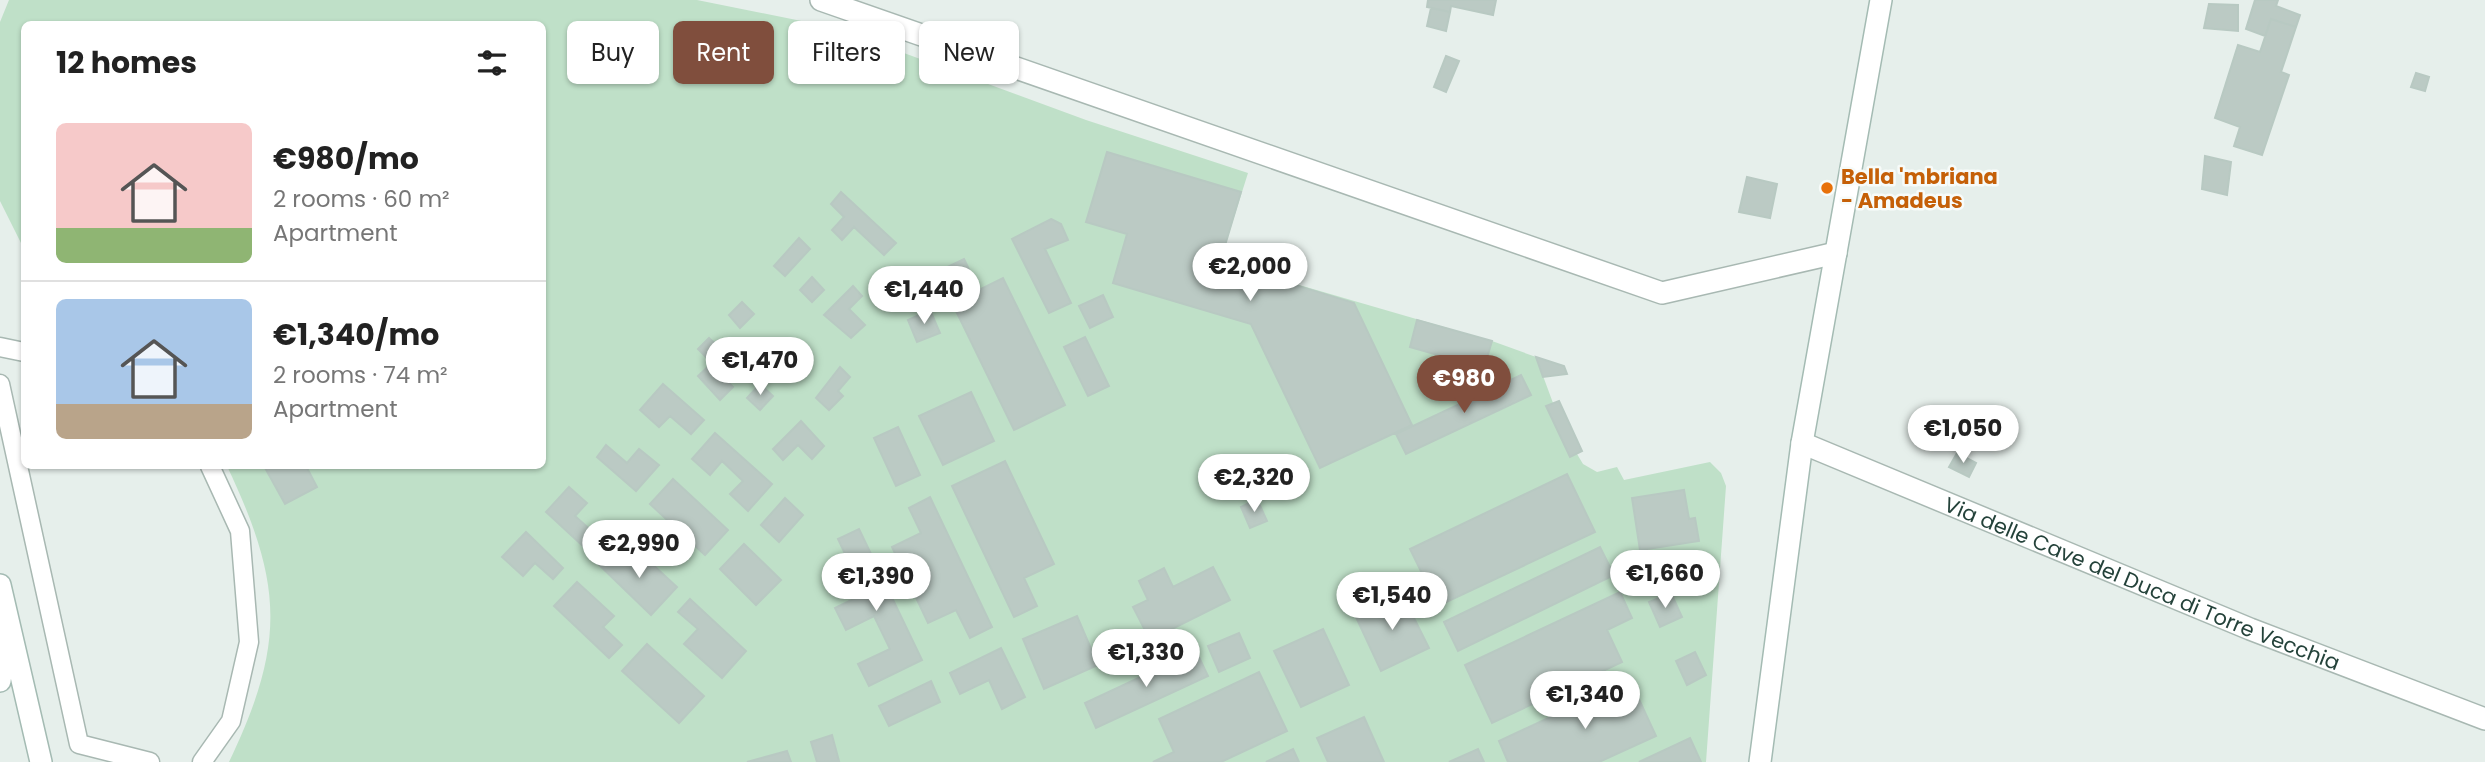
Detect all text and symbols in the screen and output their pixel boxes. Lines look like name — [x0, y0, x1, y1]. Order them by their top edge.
chip: Buy — [567, 21, 659, 84]
chip: Rent — [673, 21, 774, 84]
chip: Filters — [788, 21, 905, 84]
chip: New — [919, 21, 1019, 84]
text: 12 homes — [56, 41, 197, 84]
icon: filters — [473, 44, 511, 82]
text: €980/mo — [273, 137, 419, 180]
icon: home — [112, 151, 196, 235]
place label: Bella 'mbriana - Amadeus — [1841, 162, 1998, 215]
marker: Bella 'mbriana - Amadeus — [1819, 180, 1835, 196]
text: 2 rooms · 60 m² — [273, 183, 450, 215]
text: Apartment — [273, 217, 398, 249]
pin: €2,000 — [1193, 244, 1307, 303]
text: €2,000 — [1208, 250, 1292, 282]
pin: €1,440 — [867, 266, 981, 326]
text: €1,440 — [884, 273, 964, 305]
text: €1,340/mo — [273, 313, 439, 356]
icon: home — [112, 327, 196, 411]
pin: €1,470 — [703, 338, 817, 397]
text: €1,470 — [722, 344, 798, 376]
pin: €980 — [1423, 356, 1505, 415]
text: 2 rooms · 74 m² — [273, 359, 448, 391]
text: €980 — [1433, 362, 1495, 394]
text: Apartment — [273, 393, 398, 425]
pin: €1,050 — [1906, 406, 2020, 465]
text: €1,050 — [1924, 412, 2002, 444]
pin: €2,320 — [1197, 454, 1311, 514]
text: €2,320 — [1214, 461, 1294, 493]
street label: Via delle Cave del Duca di Torre Vecchia — [1940, 489, 2344, 677]
pin: €2,990 — [582, 520, 696, 580]
text: €2,990 — [598, 527, 680, 559]
pin: €1,660 — [1608, 550, 1722, 610]
pin: €1,390 — [819, 554, 933, 613]
text: €1,660 — [1626, 557, 1704, 589]
text: €1,390 — [838, 560, 914, 592]
pin: €1,540 — [1335, 572, 1449, 632]
text: €1,540 — [1352, 579, 1432, 611]
pin: €1,330 — [1089, 630, 1203, 689]
text: €1,330 — [1108, 636, 1184, 668]
pin: €1,340 — [1528, 672, 1642, 731]
text: €1,340 — [1546, 678, 1624, 710]

